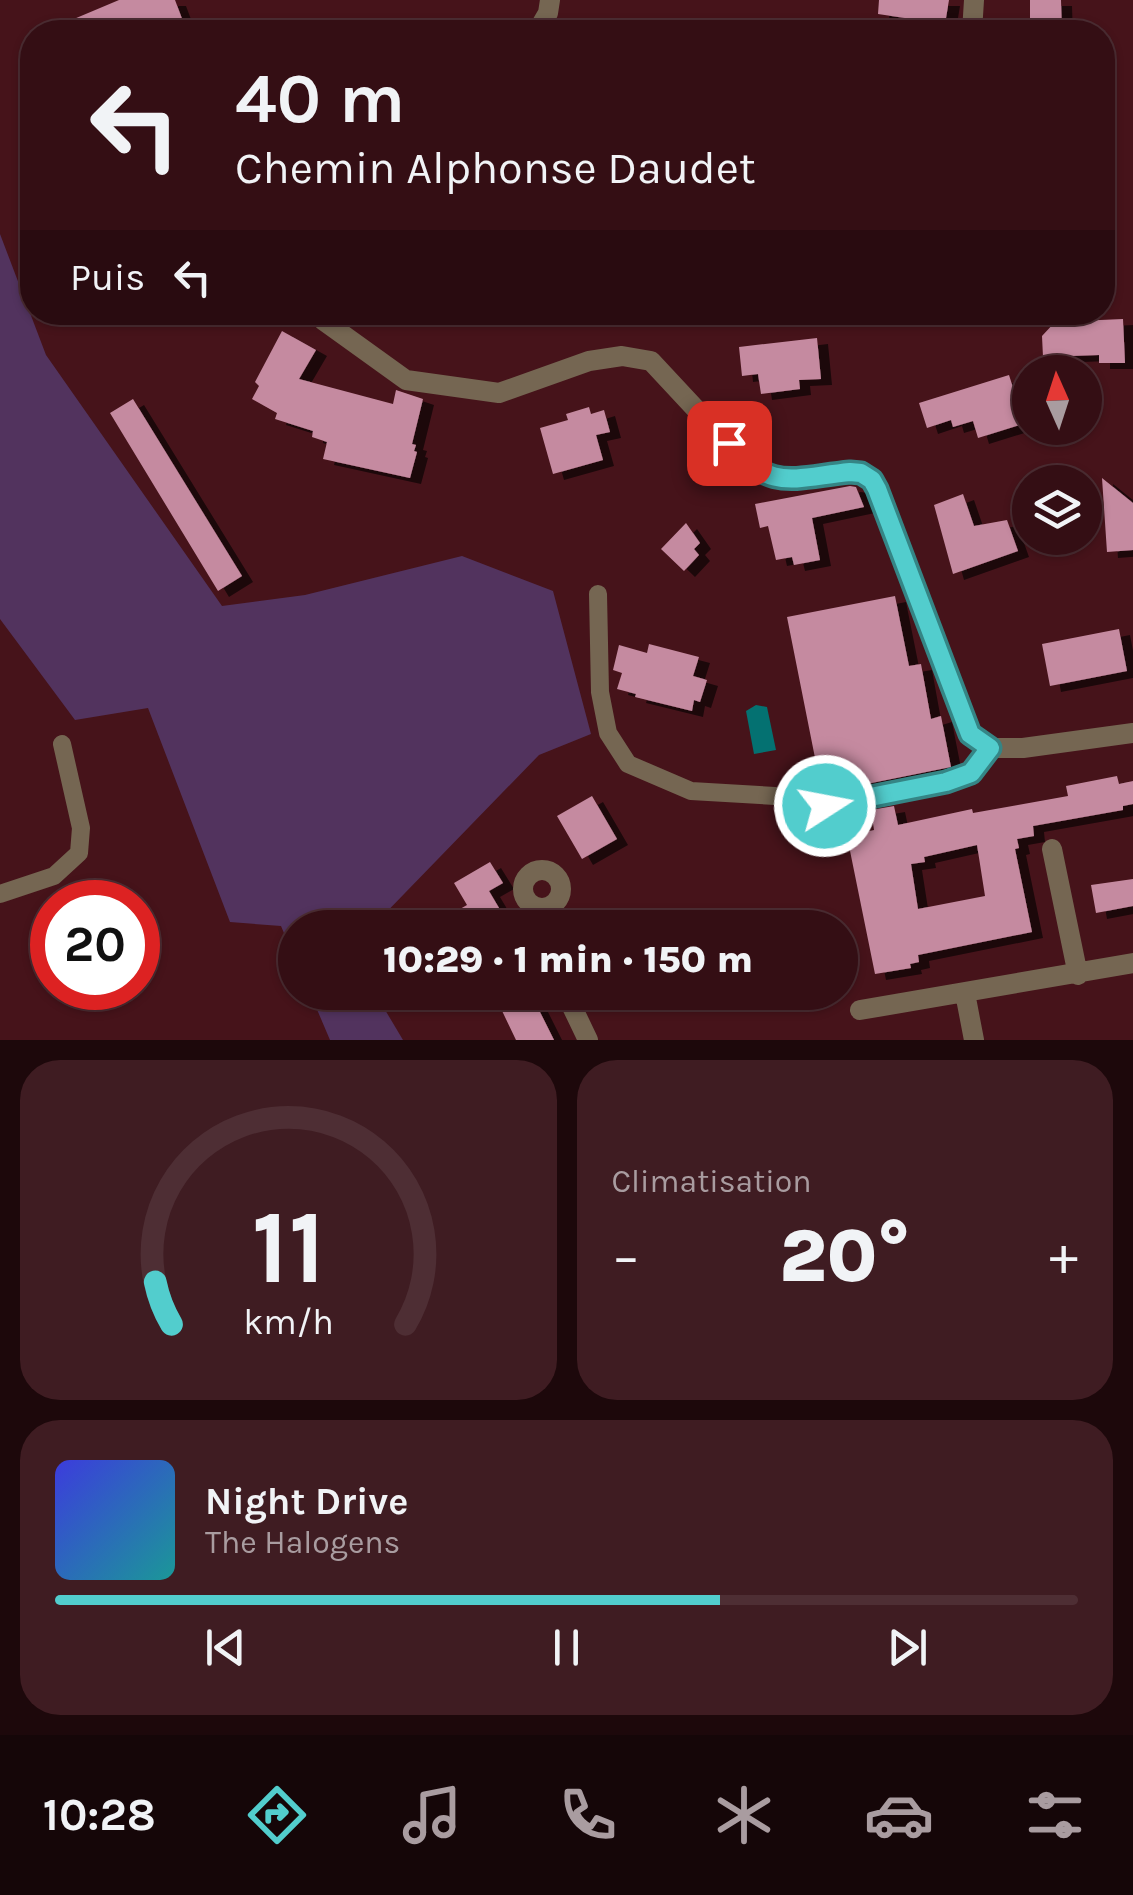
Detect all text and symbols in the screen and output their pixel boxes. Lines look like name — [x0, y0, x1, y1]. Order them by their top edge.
text: 40 m — [235, 58, 405, 140]
icon: left — [70, 60, 200, 190]
text: Chemin Alphonse Daudet — [235, 142, 756, 194]
icon: left — [165, 250, 220, 305]
text: Puis — [70, 255, 145, 300]
north arrow — [1012, 355, 1102, 445]
map controls — [1012, 355, 1102, 555]
pin — [687, 401, 772, 486]
icon: arrive — [702, 416, 757, 471]
button: layers — [1012, 465, 1102, 555]
position arrow — [773, 754, 877, 858]
speed limit sign: 20 — [30, 880, 160, 1010]
text: 10:29 · 1 min · 150 m — [383, 937, 753, 982]
text: Climatisation — [612, 1163, 812, 1200]
text: 11 — [251, 1187, 325, 1308]
text: 20° — [779, 1212, 910, 1300]
text: − — [612, 1224, 640, 1288]
text: + — [1049, 1224, 1078, 1288]
text: km/h — [243, 1301, 334, 1343]
text: Night Drive — [205, 1479, 408, 1524]
text: The Halogens — [205, 1524, 400, 1561]
icon: previous — [198, 1620, 253, 1675]
icon: pause — [539, 1620, 594, 1675]
icon: next — [880, 1620, 935, 1675]
icon: directions — [242, 1780, 312, 1850]
icon: music — [397, 1780, 467, 1850]
icon: phone — [553, 1780, 623, 1850]
icon: climate — [709, 1780, 779, 1850]
icon: car — [864, 1780, 934, 1850]
icon: filters — [1020, 1780, 1090, 1850]
text: 10:28 — [43, 1789, 156, 1841]

